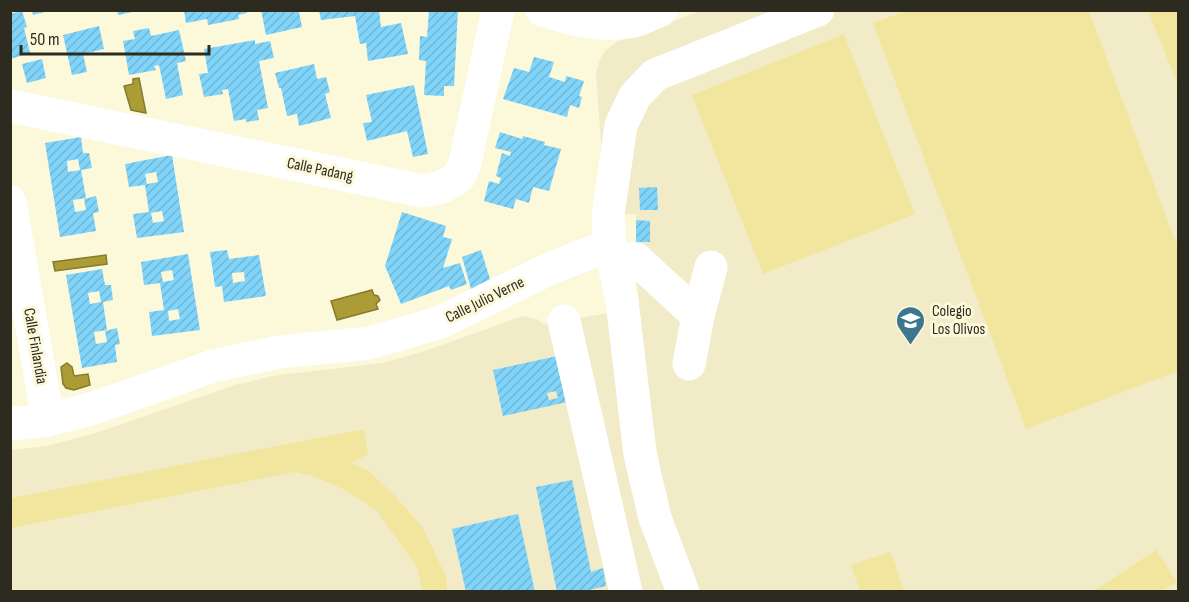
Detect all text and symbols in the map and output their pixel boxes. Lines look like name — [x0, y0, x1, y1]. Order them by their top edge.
scale bar — [21, 18, 208, 56]
text: 50 m — [30, 29, 60, 50]
street label: Calle Padang — [285, 154, 355, 186]
street label: Calle Julio Verne — [443, 273, 527, 327]
place label: Colegio Los Olivos — [932, 302, 986, 339]
school or university icon: Colegio Los Olivos — [895, 304, 927, 346]
street label: Calle Finlandia — [19, 307, 51, 385]

